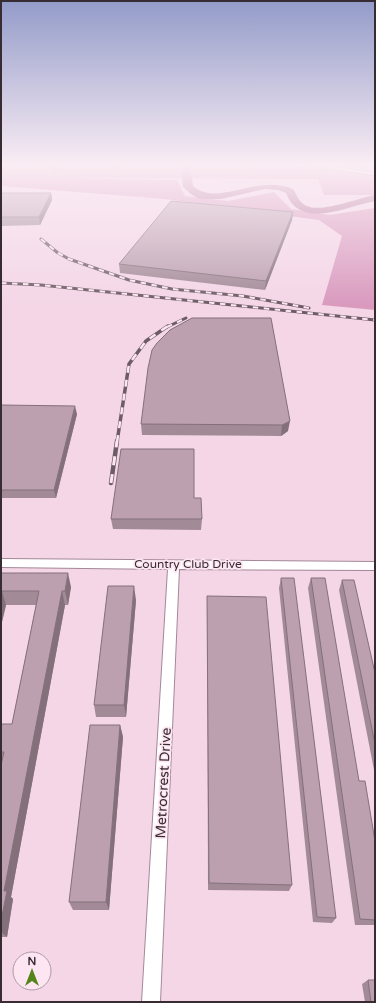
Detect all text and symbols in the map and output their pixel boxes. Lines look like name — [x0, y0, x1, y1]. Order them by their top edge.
street label: Country Club Drive — [134, 557, 242, 571]
street label: Metrocrest Drive — [152, 727, 175, 839]
north arrow — [12, 951, 52, 991]
text: N — [28, 955, 36, 968]

